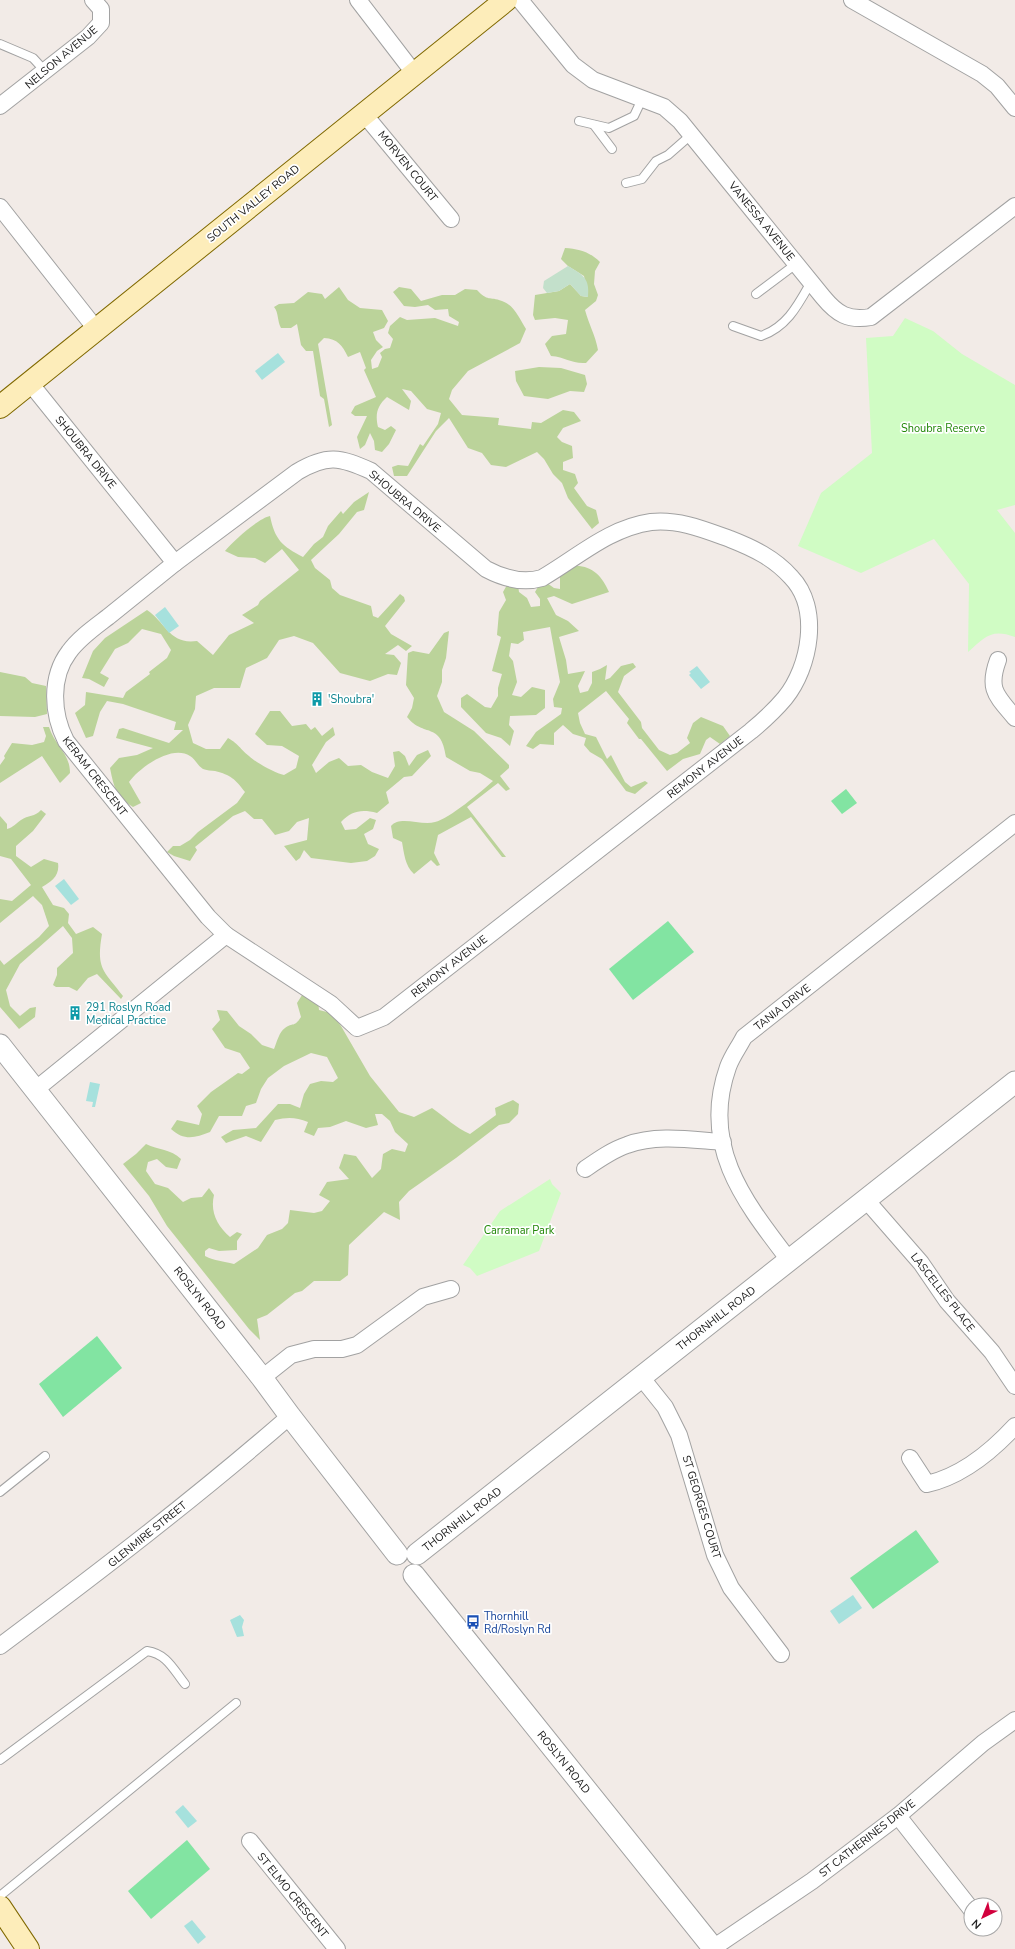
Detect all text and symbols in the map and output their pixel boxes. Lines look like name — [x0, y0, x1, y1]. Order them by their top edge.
street label: NELSON AVENUE — [22, 23, 101, 92]
street label: MORVEN COURT — [374, 128, 441, 205]
street label: SOUTH VALLEY ROAD — [204, 161, 303, 246]
street label: VANESSA AVENUE — [724, 178, 798, 264]
street label: SHOUBRA DRIVE — [52, 413, 120, 492]
park label: Shoubra Reserve — [901, 421, 985, 436]
street label: SHOUBRA DRIVE — [366, 467, 444, 536]
building icon: 'Shoubra' — [309, 691, 325, 707]
place label: 'Shoubra' — [328, 692, 374, 707]
street label: KERAM CRESCENT — [59, 733, 131, 820]
street label: REMONY AVENUE — [664, 733, 747, 802]
street label: REMONY AVENUE — [408, 932, 491, 1001]
street label: TANIA DRIVE — [751, 981, 814, 1034]
place label: 291 Roslyn Road Medical Practice — [86, 1000, 171, 1028]
building icon: 291 Roslyn Road Medical Practice — [67, 1005, 83, 1021]
park label: Carramar Park — [484, 1223, 555, 1238]
street label: LASCELLES PLACE — [907, 1250, 978, 1335]
street label: ROSLYN ROAD — [170, 1263, 229, 1333]
street label: THORNHILL ROAD — [674, 1283, 759, 1354]
street label: ST GEORGES COURT — [679, 1454, 725, 1561]
street label: THORNHILL ROAD — [420, 1484, 505, 1555]
street label: GLENMIRE STREET — [105, 1498, 190, 1571]
place label: Thornhill Rd/Roslyn Rd — [484, 1609, 551, 1637]
bus stop icon: Thornhill Rd/Roslyn Rd — [465, 1614, 481, 1630]
street label: ROSLYN ROAD — [534, 1728, 594, 1797]
street label: ST CATHERINES DRIVE — [816, 1796, 919, 1881]
street label: ST ELMO CRESCENT — [254, 1850, 332, 1941]
north arrow — [963, 1897, 1003, 1937]
text: N — [968, 1916, 985, 1932]

